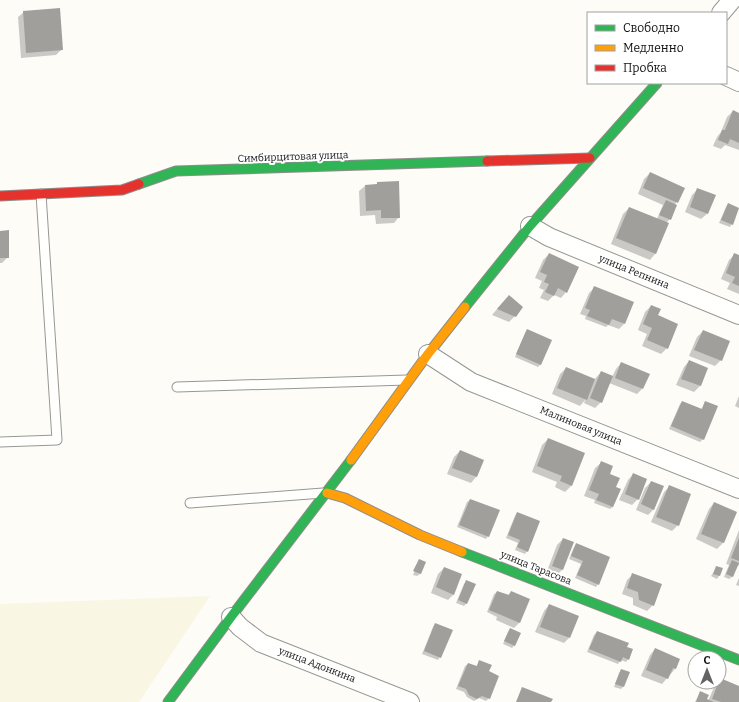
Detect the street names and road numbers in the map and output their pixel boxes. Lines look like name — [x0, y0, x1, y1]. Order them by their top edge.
street label: Симбирцитовая улица — [237, 148, 349, 165]
street label: улица Репнина — [596, 252, 671, 292]
street label: Малиновая улица — [538, 404, 624, 448]
street label: улица Тарасова — [498, 548, 574, 588]
street label: улица Адонкина — [276, 644, 358, 685]

